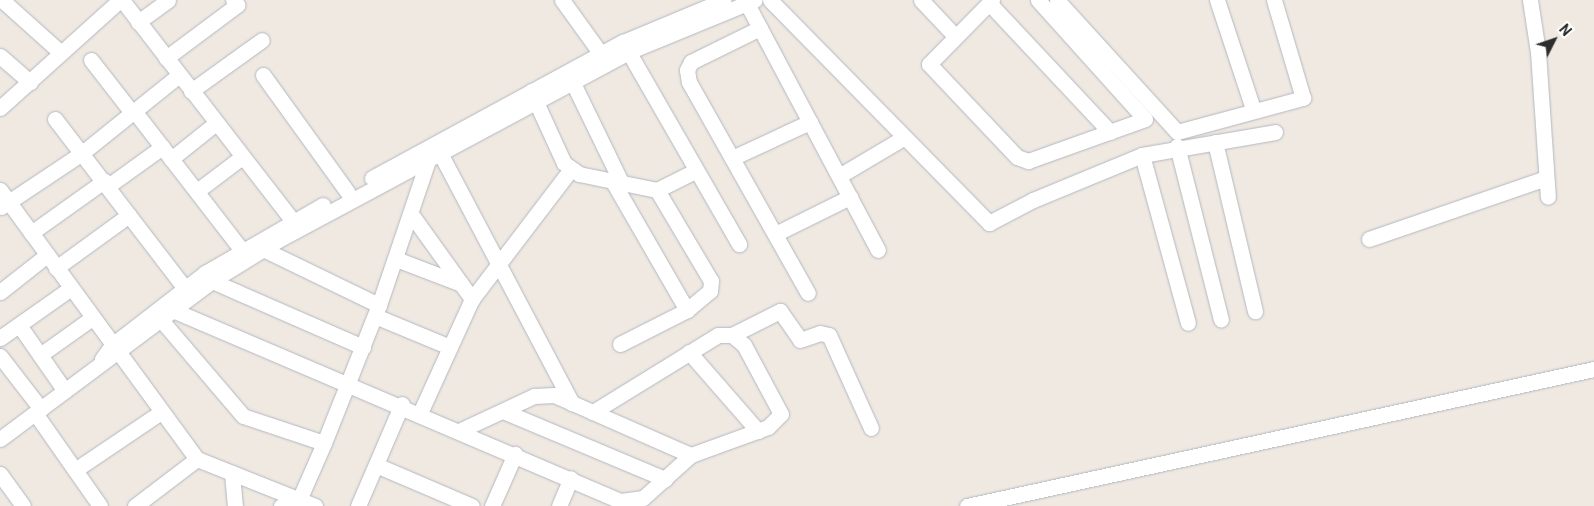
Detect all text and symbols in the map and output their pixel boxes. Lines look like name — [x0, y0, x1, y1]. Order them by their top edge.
north arrow — [1529, 15, 1579, 65]
text: N — [1556, 21, 1575, 39]

